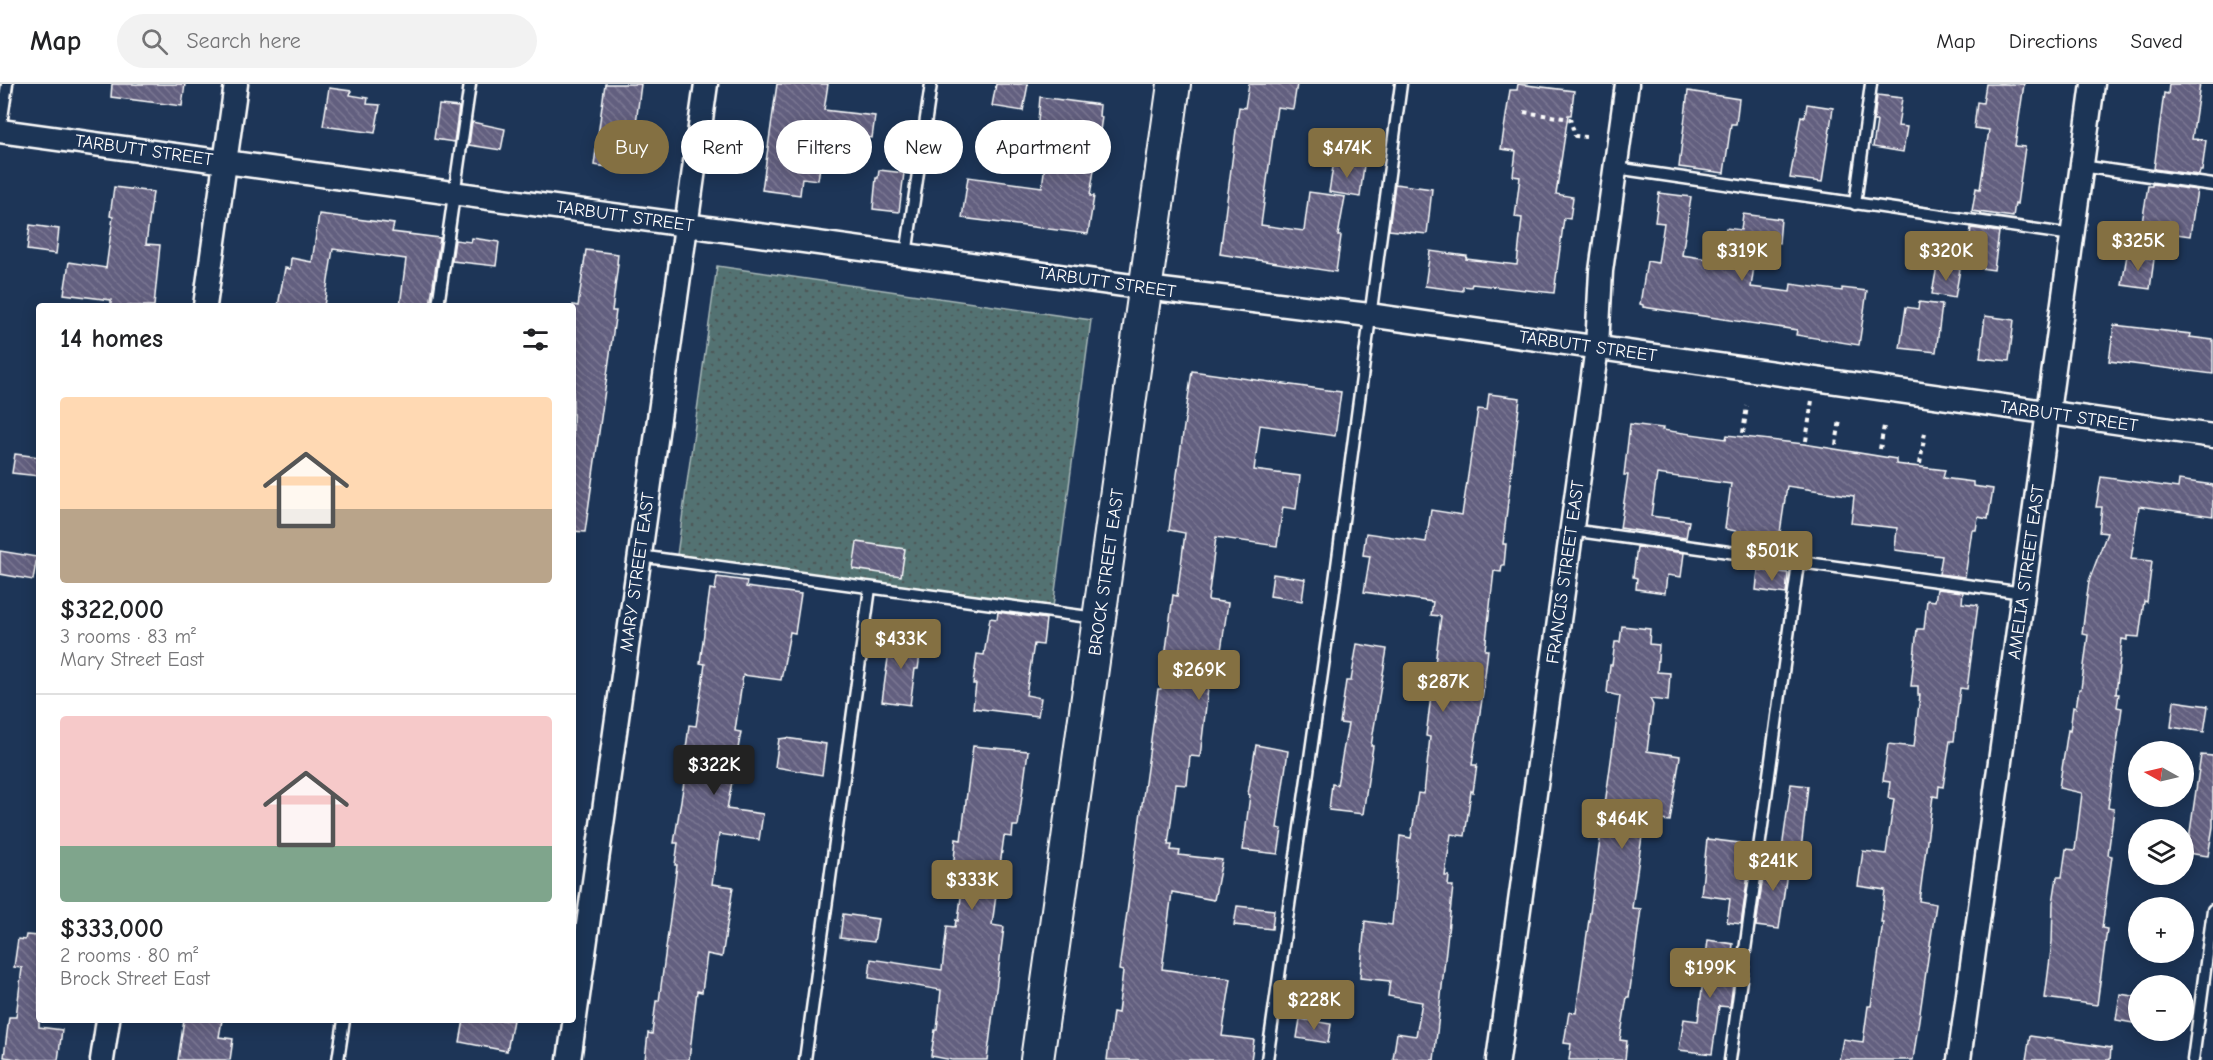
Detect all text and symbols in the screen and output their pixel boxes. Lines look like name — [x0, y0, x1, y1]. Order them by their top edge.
search box — [117, 14, 537, 68]
text: Map — [30, 25, 81, 57]
icon: search — [138, 25, 171, 58]
text: Search here — [186, 28, 301, 54]
text: Map — [1936, 29, 1976, 53]
text: Directions — [2009, 29, 2098, 53]
text: Saved — [2131, 29, 2183, 53]
chip: Buy — [594, 120, 669, 174]
chip: Rent — [681, 120, 764, 174]
chip: Filters — [776, 120, 872, 174]
chip: New — [884, 120, 963, 174]
chip: Apartment — [975, 120, 1111, 174]
pin: $474K — [1305, 128, 1389, 179]
street label: TARBUTT STREET — [74, 130, 215, 171]
text: $474K — [1322, 136, 1372, 159]
street label: TARBUTT STREET — [555, 196, 696, 237]
pin: $325K — [2096, 221, 2180, 272]
text: $325K — [2111, 229, 2165, 252]
pin: $319K — [1700, 231, 1784, 282]
pin: $320K — [1904, 231, 1988, 282]
text: $319K — [1716, 239, 1768, 262]
text: $320K — [1919, 239, 1973, 262]
street label: TARBUTT STREET — [1037, 262, 1178, 303]
icon: filters — [519, 323, 552, 356]
text: 14 homes — [60, 324, 163, 354]
street label: TARBUTT STREET — [1518, 326, 1659, 367]
street label: TARBUTT STREET — [1999, 396, 2140, 437]
icon: home — [252, 436, 360, 544]
street label: FRANCIS STREET EAST — [1542, 478, 1589, 665]
street label: AMELIA STREET EAST — [2004, 483, 2049, 661]
street label: BROCK STREET EAST — [1084, 487, 1129, 657]
street label: MARY STREET EAST — [616, 490, 659, 653]
pin: $501K — [1730, 531, 1814, 582]
text: $501K — [1745, 539, 1799, 562]
text: $322,000 — [60, 595, 164, 625]
pin: $433K — [859, 619, 943, 670]
text: 3 rooms · 83 m² — [60, 625, 196, 648]
text: $433K — [875, 627, 927, 650]
text: Mary Street East — [60, 648, 204, 671]
pin: $269K — [1157, 650, 1241, 701]
text: $269K — [1172, 658, 1226, 681]
pin: $287K — [1401, 662, 1485, 713]
text: $287K — [1417, 670, 1469, 693]
north arrow — [2128, 741, 2194, 807]
map controls — [2128, 741, 2194, 1041]
pin: $322K — [672, 745, 756, 796]
text: $322K — [687, 753, 741, 776]
icon: home — [252, 755, 360, 863]
pin: $464K — [1580, 799, 1664, 850]
text: $464K — [1596, 807, 1648, 830]
button: layers — [2128, 819, 2194, 885]
pin: $241K — [1731, 841, 1815, 892]
text: $241K — [1748, 849, 1798, 872]
pin: $333K — [930, 860, 1014, 911]
text: $333K — [946, 868, 998, 891]
button: + — [2128, 897, 2194, 963]
text: $333,000 — [60, 914, 164, 944]
text: 2 rooms · 80 m² — [60, 944, 198, 967]
pin: $199K — [1668, 948, 1752, 999]
text: $199K — [1684, 956, 1736, 979]
text: Brock Street East — [60, 967, 210, 990]
button: − — [2128, 975, 2194, 1041]
pin: $228K — [1272, 980, 1356, 1031]
text: $228K — [1287, 988, 1341, 1011]

